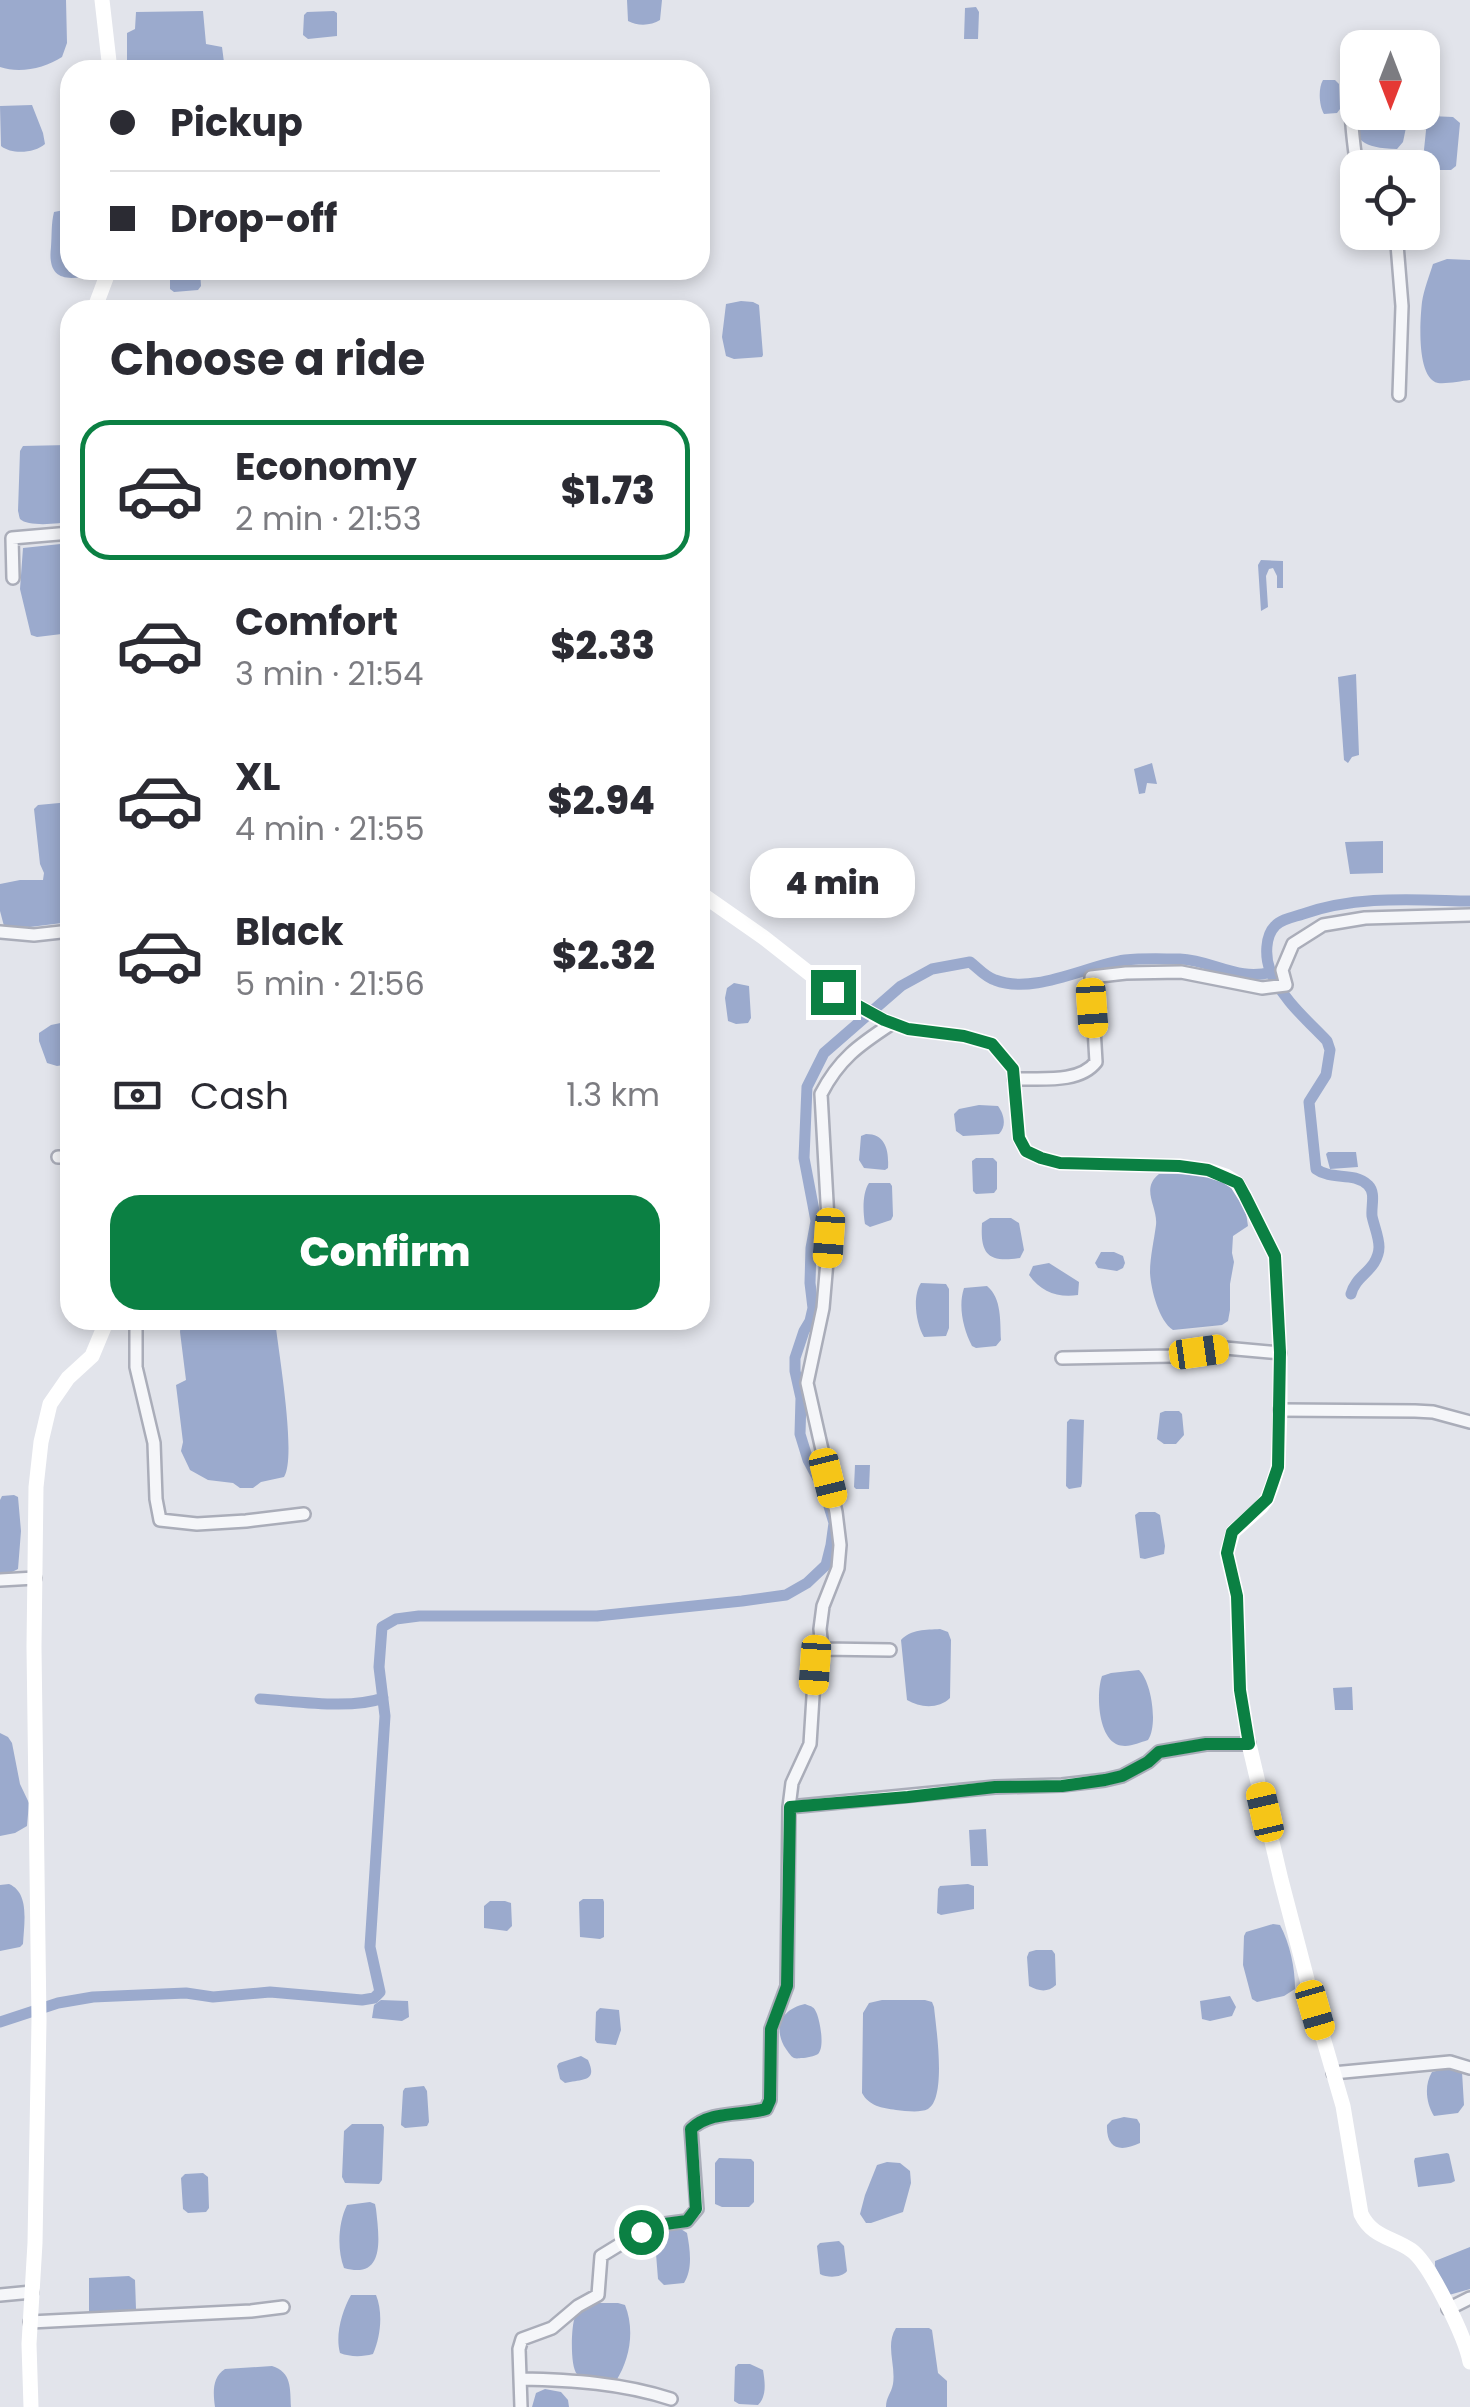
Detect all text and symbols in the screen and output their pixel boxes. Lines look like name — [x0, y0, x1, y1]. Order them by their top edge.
north arrow — [1340, 30, 1440, 130]
map controls — [1340, 30, 1440, 250]
text: Pickup — [170, 96, 303, 149]
button: locate — [1340, 150, 1440, 250]
text: Drop-off — [170, 192, 338, 245]
text: Choose a ride — [110, 328, 425, 391]
text: Economy — [235, 440, 417, 493]
icon: car — [115, 445, 205, 535]
text: $1.73 — [561, 464, 655, 517]
text: 2 min · 21:53 — [235, 496, 422, 541]
text: Comfort — [235, 595, 398, 648]
icon: car — [115, 600, 205, 690]
text: $2.33 — [550, 619, 655, 672]
text: 3 min · 21:54 — [235, 651, 423, 696]
text: XL — [235, 750, 280, 803]
icon: car — [115, 755, 205, 845]
text: $2.94 — [548, 774, 655, 827]
text: 4 min · 21:55 — [235, 806, 425, 851]
callout: 4 min — [750, 847, 916, 917]
text: 4 min — [785, 860, 880, 905]
text: Black — [235, 905, 344, 958]
icon: car — [115, 910, 205, 1000]
text: $2.32 — [552, 929, 655, 982]
text: 5 min · 21:56 — [235, 961, 425, 1006]
route end — [811, 970, 856, 1015]
car — [1075, 977, 1109, 1039]
icon: cash — [110, 1068, 165, 1123]
text: Cash — [190, 1069, 289, 1122]
text: 1.3 km — [566, 1072, 660, 1117]
button: Confirm — [110, 1195, 660, 1310]
car — [812, 1207, 846, 1269]
car — [1167, 1333, 1231, 1371]
car — [806, 1445, 850, 1511]
car — [798, 1634, 832, 1696]
car — [1244, 1779, 1286, 1845]
car — [1292, 1977, 1338, 2043]
route start — [619, 2210, 664, 2255]

